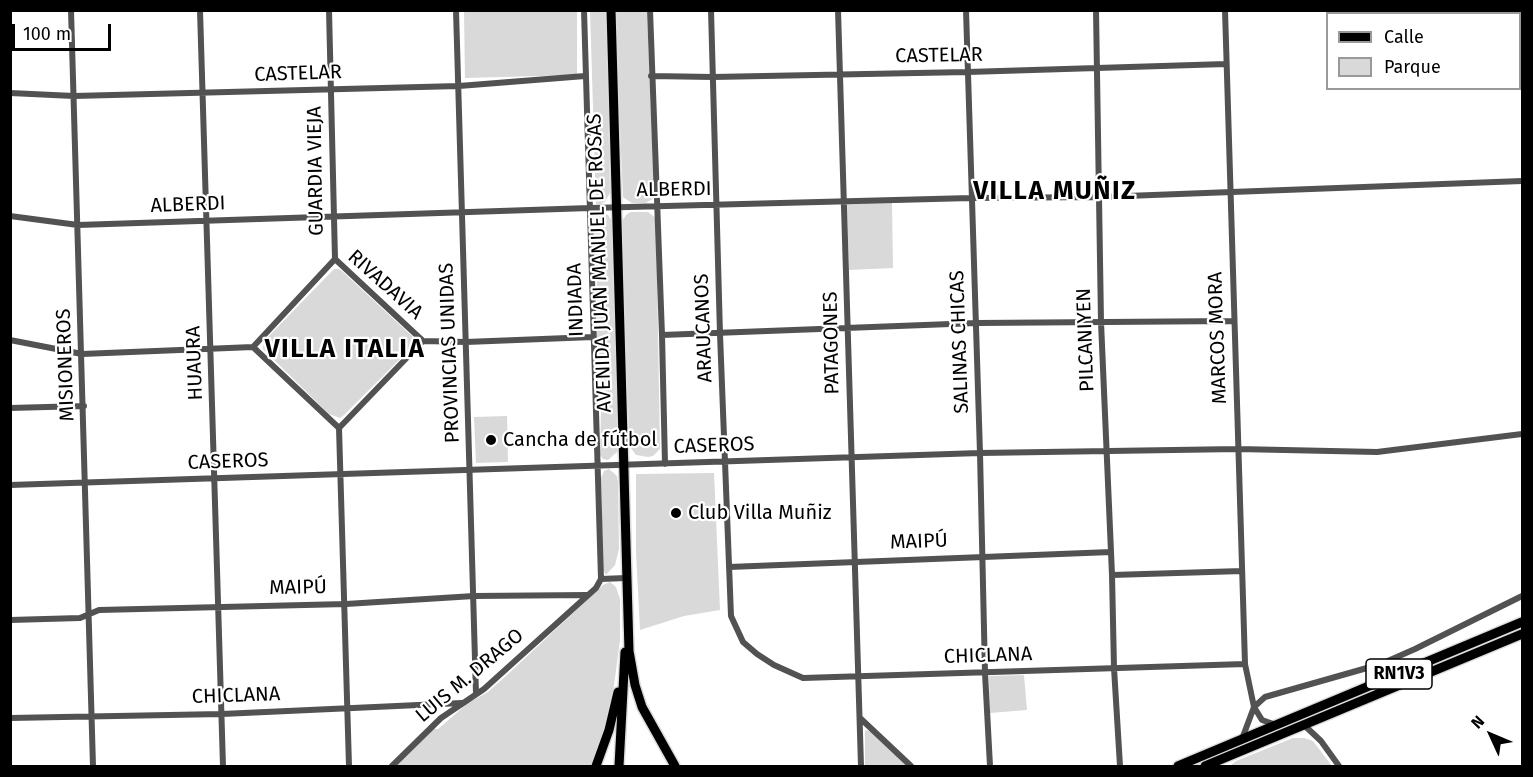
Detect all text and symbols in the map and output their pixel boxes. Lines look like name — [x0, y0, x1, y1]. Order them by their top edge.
scale bar — [15, 12, 114, 50]
legend — [1326, 12, 1521, 90]
text: 100 m — [23, 23, 71, 45]
text: Calle — [1384, 26, 1424, 48]
street label: CASTELAR — [895, 43, 983, 69]
text: Parque — [1384, 56, 1441, 78]
street label: CASTELAR — [254, 60, 342, 88]
street label: GUARDIA VIEJA — [303, 106, 329, 236]
street label: AVENIDA JUAN MANUEL DE ROSAS — [583, 113, 617, 413]
district label: VILLA MUÑIZ — [973, 176, 1137, 208]
street label: ALBERDI — [636, 177, 712, 203]
street label: ALBERDI — [150, 192, 226, 218]
street label: RIVADAVIA — [343, 245, 427, 325]
street label: PROVINCIAS UNIDAS — [435, 262, 465, 444]
street label: INDIADA — [563, 263, 589, 337]
street label: SALINAS CHICAS — [945, 270, 975, 414]
street label: MARCOS MORA — [1204, 271, 1232, 405]
street label: ARAUCANOS — [690, 273, 718, 383]
street label: PILCANIYEN — [1072, 288, 1100, 392]
street label: PATAGONES — [819, 291, 845, 395]
street label: MISIONEROS — [52, 308, 80, 422]
street label: HUAURA — [182, 325, 208, 401]
district label: VILLA ITALIA — [265, 334, 425, 366]
place label: Cancha de fútbol — [503, 428, 657, 452]
marker: Cancha de fútbol — [484, 433, 498, 447]
street label: CASEROS — [673, 433, 755, 459]
street label: CASEROS — [187, 449, 269, 475]
place label: Club Villa Muñiz — [688, 501, 832, 525]
marker: Club Villa Muñiz — [669, 506, 683, 520]
street label: MAIPÚ — [890, 529, 948, 555]
street label: MAIPÚ — [269, 575, 327, 601]
street label: LUIS M. DRAGO — [411, 624, 529, 728]
street label: CHICLANA — [943, 642, 1033, 670]
road number: RN1V3 — [1366, 659, 1432, 689]
street label: CHICLANA — [191, 682, 281, 710]
north arrow — [1461, 705, 1521, 765]
text: N — [1467, 712, 1488, 733]

